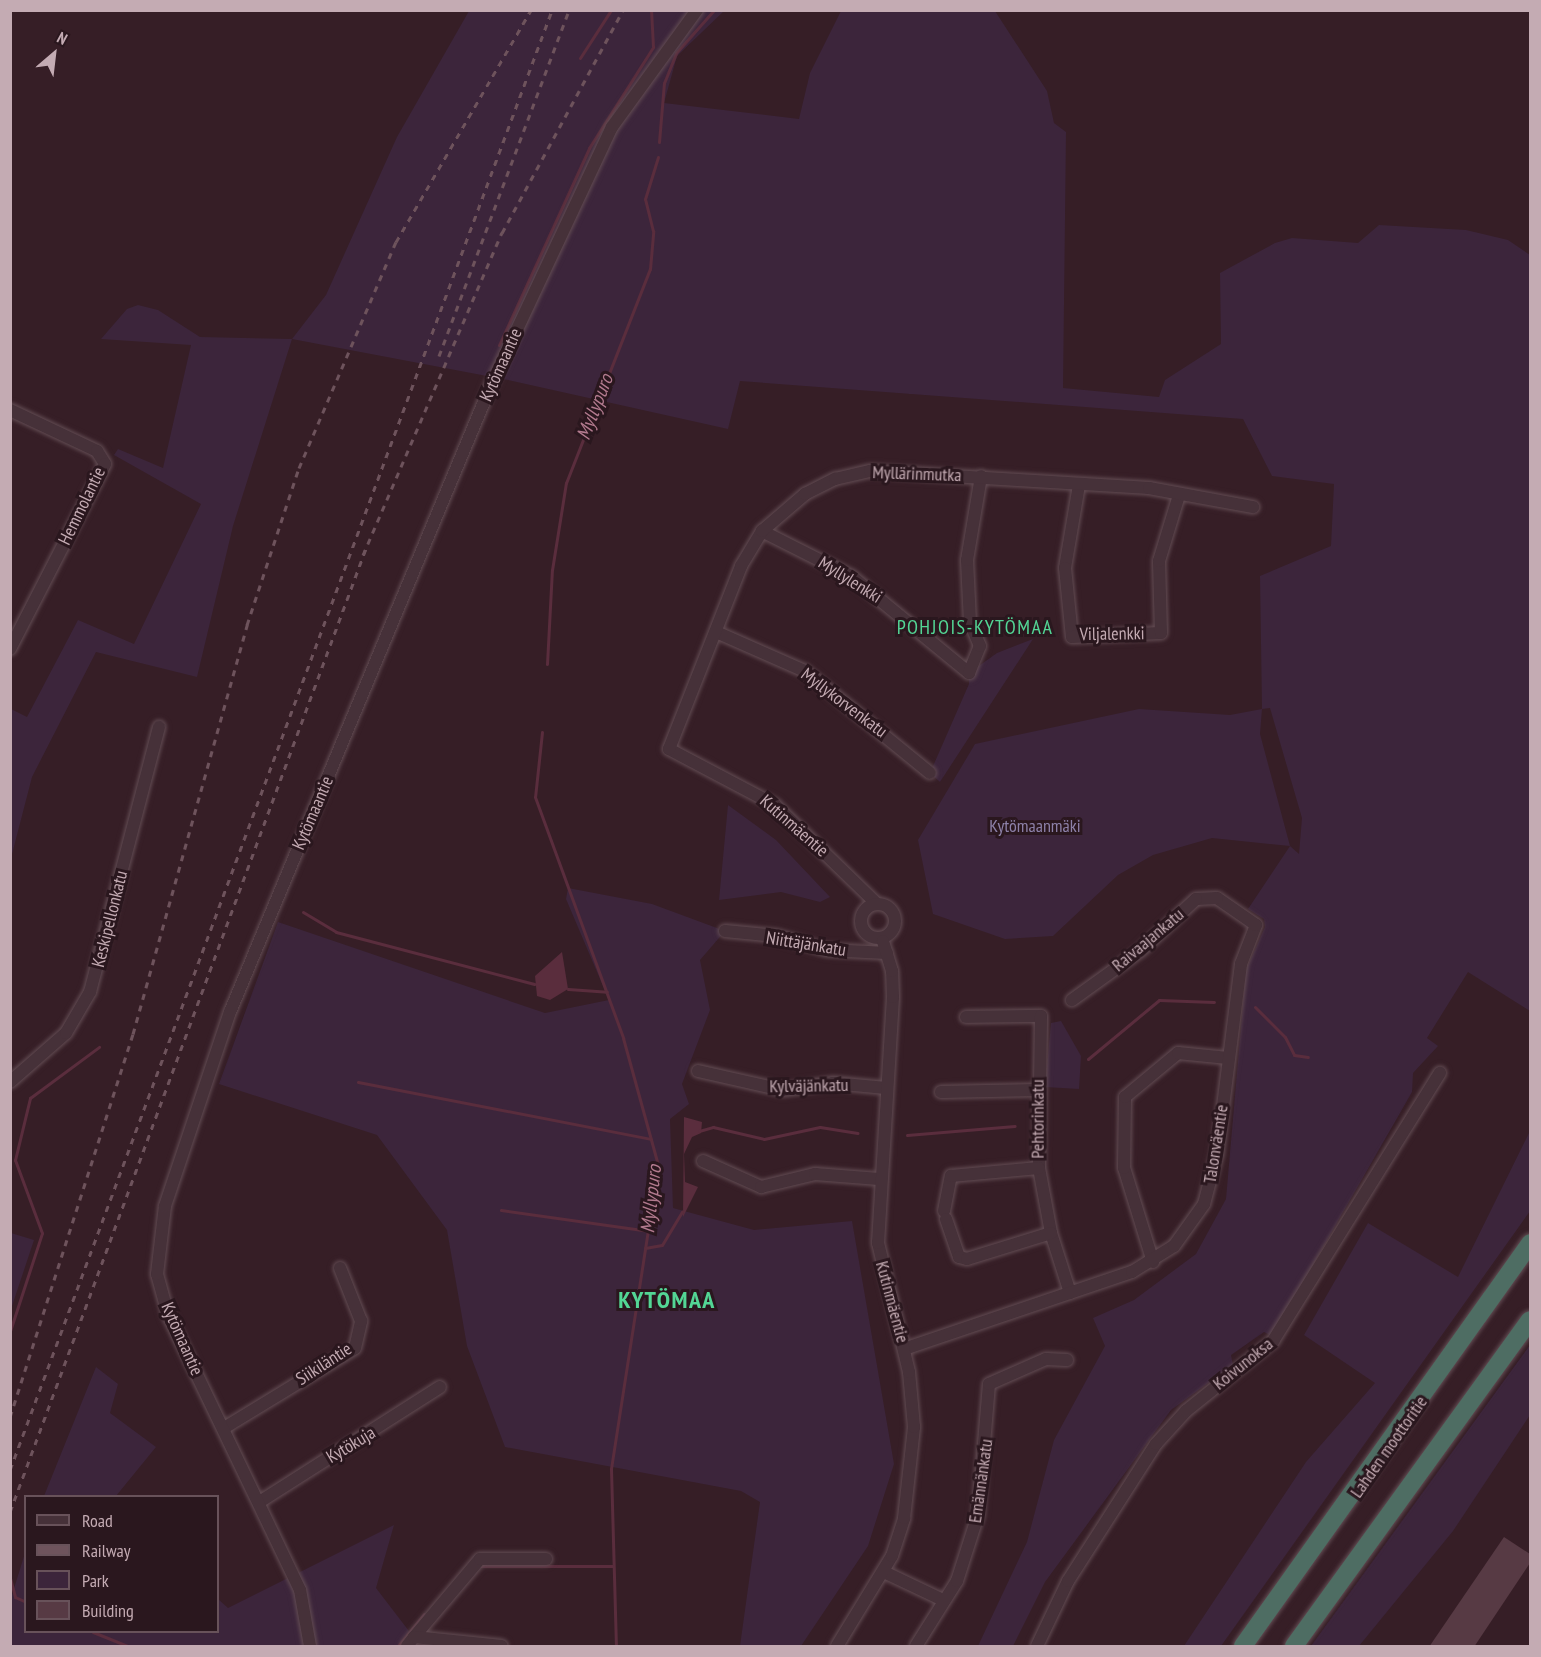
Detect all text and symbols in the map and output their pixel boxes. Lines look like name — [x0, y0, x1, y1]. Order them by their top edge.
north arrow — [24, 24, 84, 84]
text: N — [54, 27, 71, 49]
street label: Kytömaantie — [475, 325, 527, 405]
water label: Myllypuro — [572, 371, 618, 443]
street label: Myllärinmutka — [872, 462, 962, 486]
street label: Hemmolantie — [54, 464, 110, 548]
street label: Myllylenkki — [814, 552, 886, 608]
district label: POHJOIS-KYTÖMAA — [897, 615, 1053, 639]
street label: Viljalenkki — [1079, 623, 1145, 645]
street label: Myllykorvenkatu — [797, 664, 891, 742]
street label: Kytömaantie — [288, 773, 338, 853]
street label: Kutinmäentie — [755, 790, 833, 862]
park label: Kytömaanmäki — [989, 815, 1081, 837]
street label: Keskipellonkatu — [88, 868, 132, 970]
street label: Raivaajankatu — [1108, 904, 1188, 976]
street label: Niittäjänkatu — [765, 927, 847, 961]
street label: Kylväjänkatu — [769, 1075, 849, 1097]
street label: Pehtorinkatu — [1027, 1079, 1049, 1159]
street label: Talonväentie — [1199, 1103, 1233, 1185]
water label: Myllypuro — [635, 1164, 667, 1234]
street label: Kutinmäentie — [871, 1259, 913, 1345]
district label: KYTÖMAA — [618, 1286, 716, 1314]
street label: Kytömaantie — [156, 1299, 208, 1379]
street label: Koivunoksa — [1209, 1333, 1277, 1395]
street label: Siikiläntie — [292, 1338, 356, 1390]
street label: Lahden moottoritie — [1346, 1392, 1432, 1502]
street label: Kytökuja — [323, 1422, 379, 1468]
street label: Emännänkatu — [964, 1438, 998, 1524]
legend — [24, 1495, 219, 1633]
text: Road — [82, 1509, 113, 1532]
text: Railway — [82, 1539, 131, 1562]
text: Park — [82, 1569, 109, 1592]
text: Building — [82, 1599, 134, 1622]

